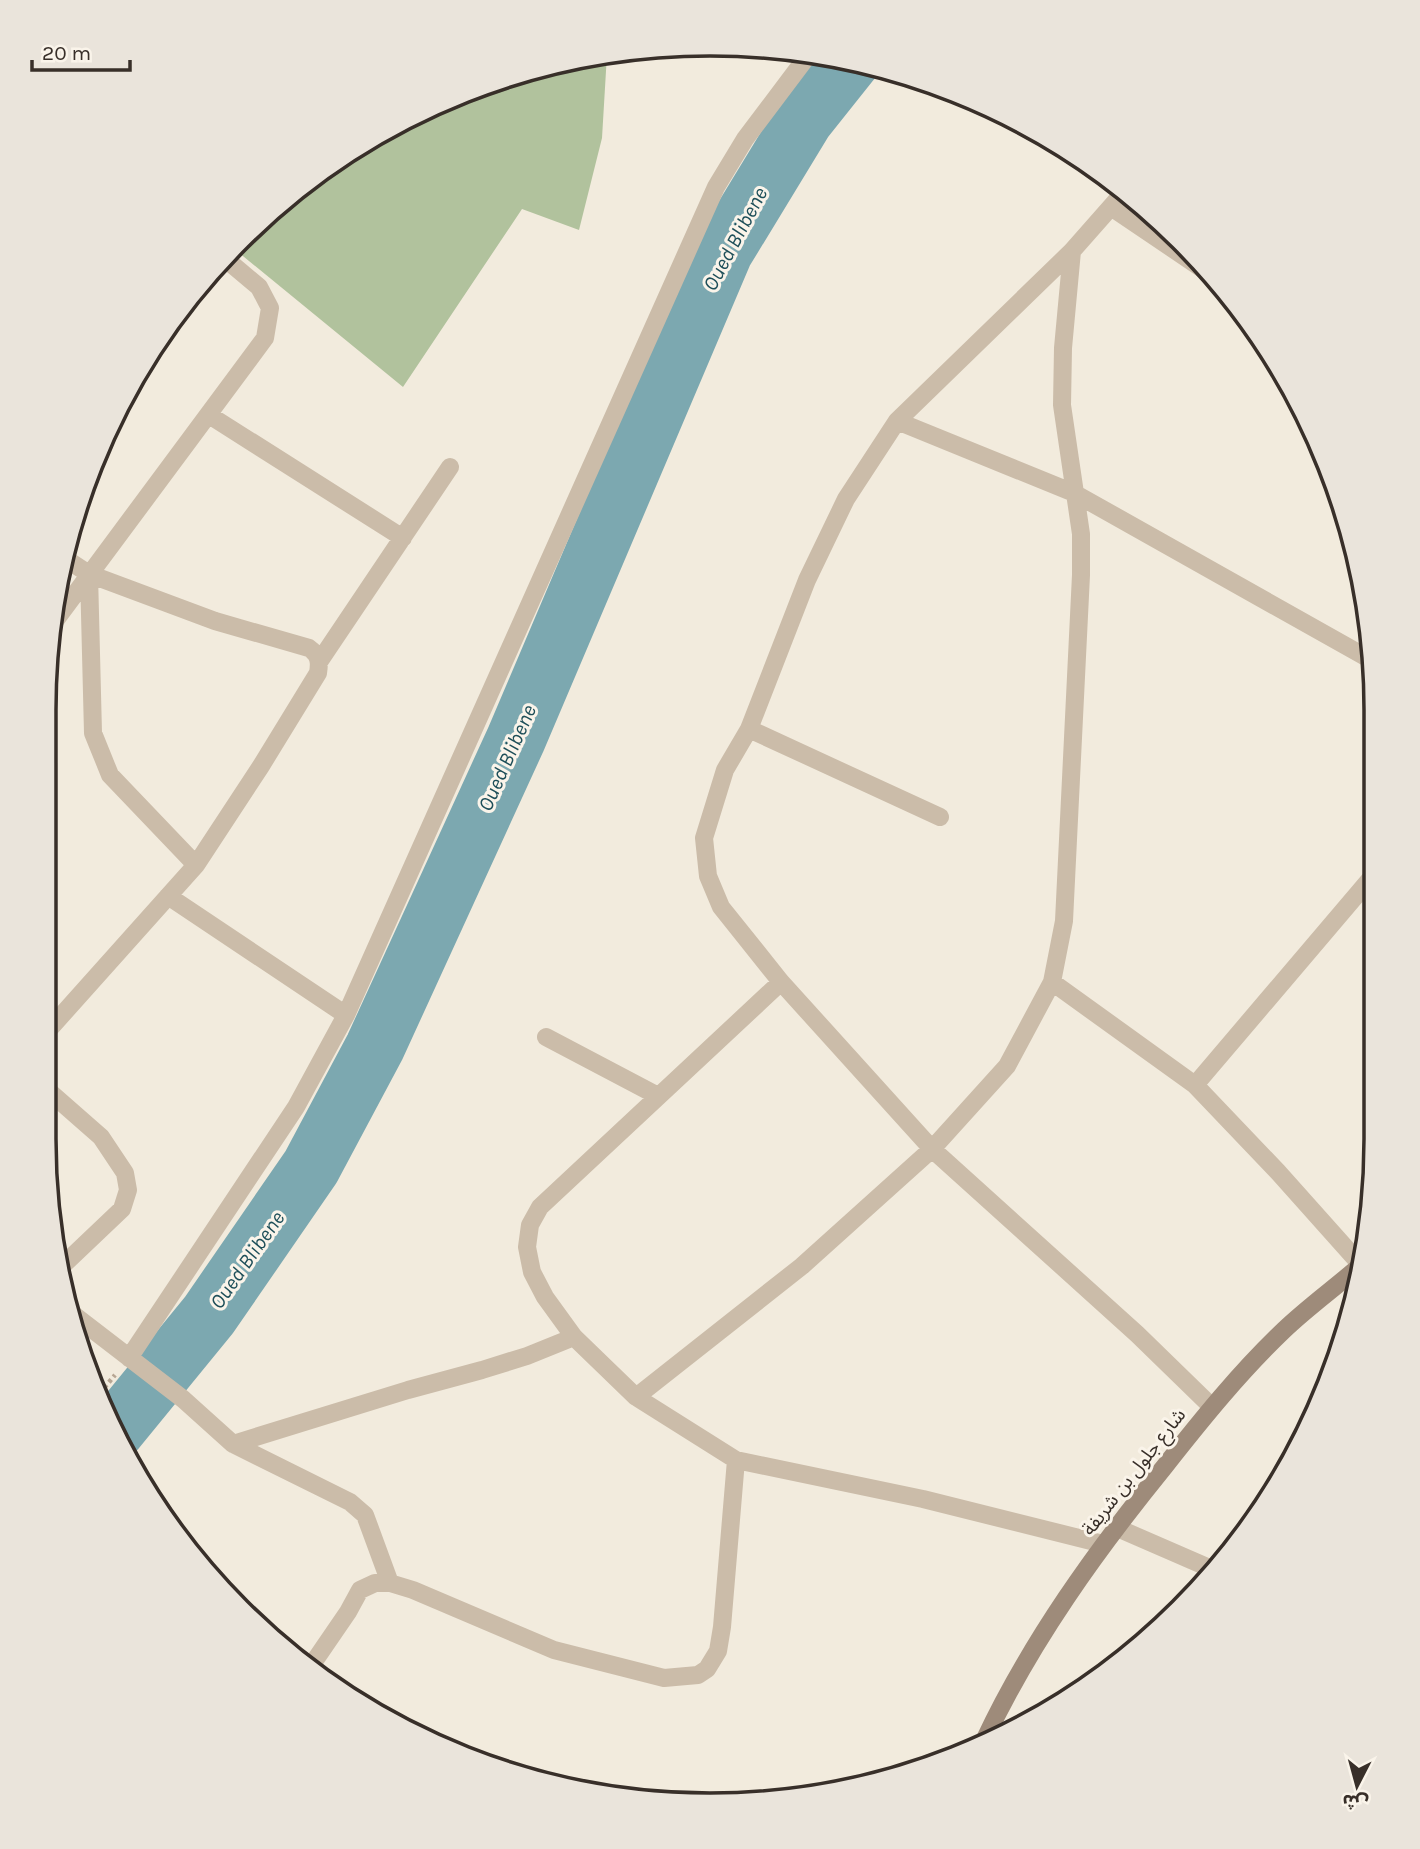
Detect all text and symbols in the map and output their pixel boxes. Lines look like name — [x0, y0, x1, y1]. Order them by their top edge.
scale bar — [32, 28, 130, 72]
text: 20 m — [42, 41, 91, 65]
water label: Oued Blibene — [698, 183, 772, 295]
water label: Oued Blibene — [473, 701, 541, 815]
water label: Oued Blibene — [205, 1206, 290, 1313]
street label: شارع جلول بن شريفة — [1078, 1404, 1192, 1541]
north arrow — [1322, 1751, 1392, 1821]
text: ش — [1341, 1790, 1369, 1814]

